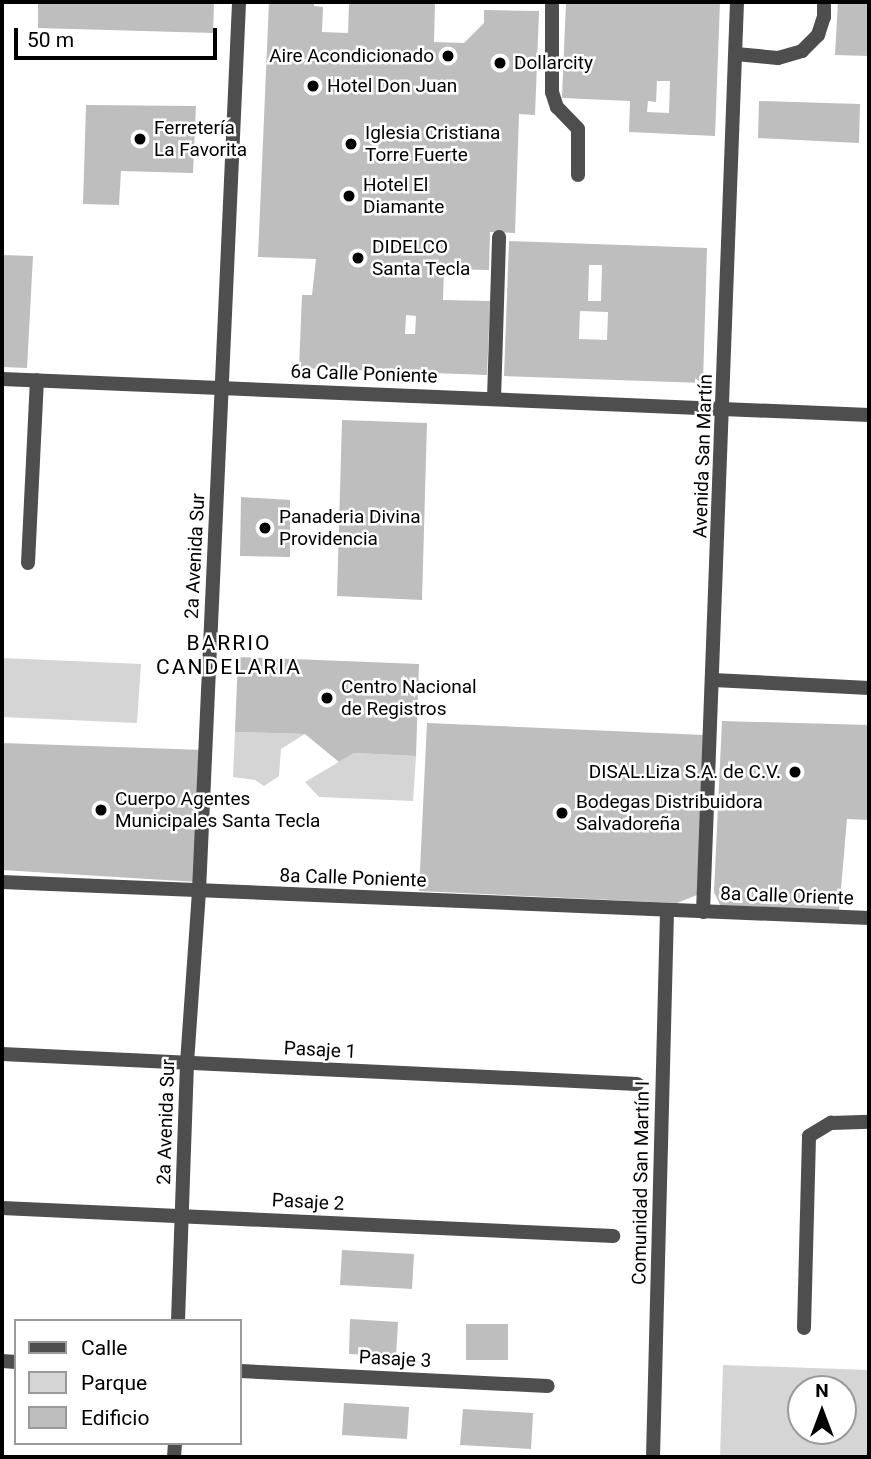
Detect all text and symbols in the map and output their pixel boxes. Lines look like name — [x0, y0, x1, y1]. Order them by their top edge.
scale bar — [18, 14, 220, 58]
text: 50 m — [27, 28, 74, 52]
place label: Aire Acondicionado — [269, 45, 434, 67]
marker: Aire Acondicionado — [440, 48, 456, 64]
place label: Dollarcity — [514, 52, 593, 74]
marker: Dollarcity — [492, 55, 508, 71]
place label: Hotel Don Juan — [327, 75, 457, 97]
marker: Hotel Don Juan — [305, 78, 321, 94]
place label: Ferretería La Favorita — [154, 117, 247, 161]
place label: Iglesia Cristiana Torre Fuerte — [365, 122, 500, 166]
marker: Ferretería La Favorita — [132, 131, 148, 147]
marker: Iglesia Cristiana Torre Fuerte — [343, 136, 359, 152]
place label: Hotel El Diamante — [363, 174, 444, 218]
marker: Hotel El Diamante — [341, 188, 357, 204]
place label: DIDELCO Santa Tecla — [372, 236, 471, 280]
marker: DIDELCO Santa Tecla — [350, 250, 366, 266]
street label: 6a Calle Poniente — [290, 360, 438, 388]
street label: Avenida San Martín — [689, 374, 717, 538]
street label: 2a Avenida Sur — [180, 493, 210, 619]
place label: Panaderia Divina Providencia — [279, 506, 421, 550]
marker: Panaderia Divina Providencia — [257, 520, 273, 536]
district label: BARRIO CANDELARIA — [157, 630, 301, 680]
place label: Centro Nacional de Registros — [341, 676, 477, 720]
marker: Centro Nacional de Registros — [319, 690, 335, 706]
place label: DISAL.Liza S.A. de C.V. — [589, 761, 781, 783]
marker: DISAL.Liza S.A. de C.V. — [787, 764, 803, 780]
place label: Cuerpo Agentes Municipales Santa Tecla — [115, 788, 321, 832]
place label: Bodegas Distribuidora Salvadoreña — [576, 791, 763, 835]
marker: Cuerpo Agentes Municipales Santa Tecla — [93, 802, 109, 818]
marker: Bodegas Distribuidora Salvadoreña — [554, 805, 570, 821]
street label: 8a Calle Poniente — [279, 864, 427, 892]
street label: 8a Calle Oriente — [720, 882, 854, 910]
street label: Pasaje 1 — [283, 1037, 357, 1063]
street label: 2a Avenida Sur — [152, 1059, 180, 1185]
street label: Comunidad San Martín I — [628, 1081, 654, 1285]
street label: Pasaje 2 — [271, 1189, 345, 1215]
legend — [14, 1319, 242, 1445]
text: Calle — [81, 1336, 127, 1360]
street label: Pasaje 3 — [358, 1346, 432, 1372]
text: Parque — [81, 1371, 147, 1395]
north arrow — [787, 1375, 857, 1445]
text: N — [815, 1379, 829, 1402]
text: Edificio — [81, 1406, 149, 1430]

